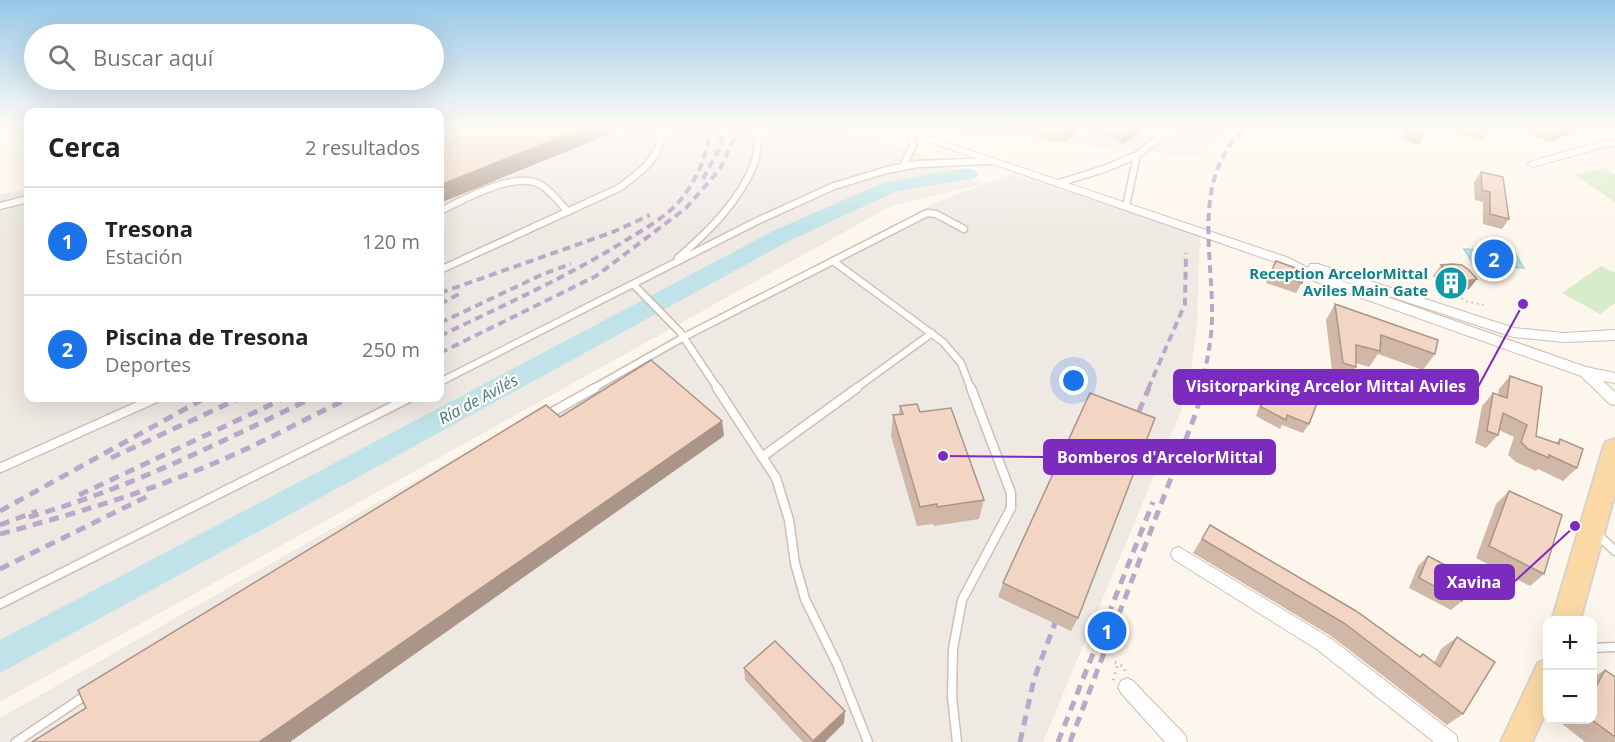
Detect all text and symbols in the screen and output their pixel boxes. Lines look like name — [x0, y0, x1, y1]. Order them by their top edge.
search box — [24, 24, 444, 90]
icon: search — [45, 41, 78, 74]
text: Buscar aquí — [93, 42, 213, 72]
text: Cerca — [48, 129, 121, 165]
text: 2 resultados — [305, 134, 420, 161]
text: Tresona — [105, 213, 193, 243]
text: 1 — [62, 228, 73, 255]
text: 120 m — [362, 228, 420, 255]
pin: 2 — [1474, 236, 1514, 282]
text: Estación — [105, 243, 183, 270]
place label: Reception ArcelorMittal Aviles Main Gate — [1249, 263, 1428, 300]
building icon: Reception ArcelorMittal Aviles Main Gate — [1433, 265, 1469, 301]
text: Piscina de Tresona — [105, 321, 309, 351]
text: 2 — [62, 336, 73, 363]
text: 250 m — [362, 336, 420, 363]
text: Deportes — [105, 351, 191, 378]
your location — [1059, 366, 1088, 395]
water label: Ría de Avilés — [434, 369, 522, 429]
callout: Visitorparking Arcelor Mittal Aviles — [1174, 370, 1478, 404]
text: Visitorparking Arcelor Mittal Aviles — [1186, 375, 1466, 397]
callout: Bomberos d'ArcelorMittal — [1044, 440, 1275, 474]
text: Bomberos d'ArcelorMittal — [1057, 446, 1263, 468]
callout: Xavina — [1435, 565, 1514, 599]
text: Xavina — [1447, 571, 1501, 593]
pin: 1 — [1088, 608, 1126, 654]
map controls — [1543, 616, 1597, 724]
button: + — [1543, 616, 1597, 670]
button: − — [1543, 670, 1597, 724]

